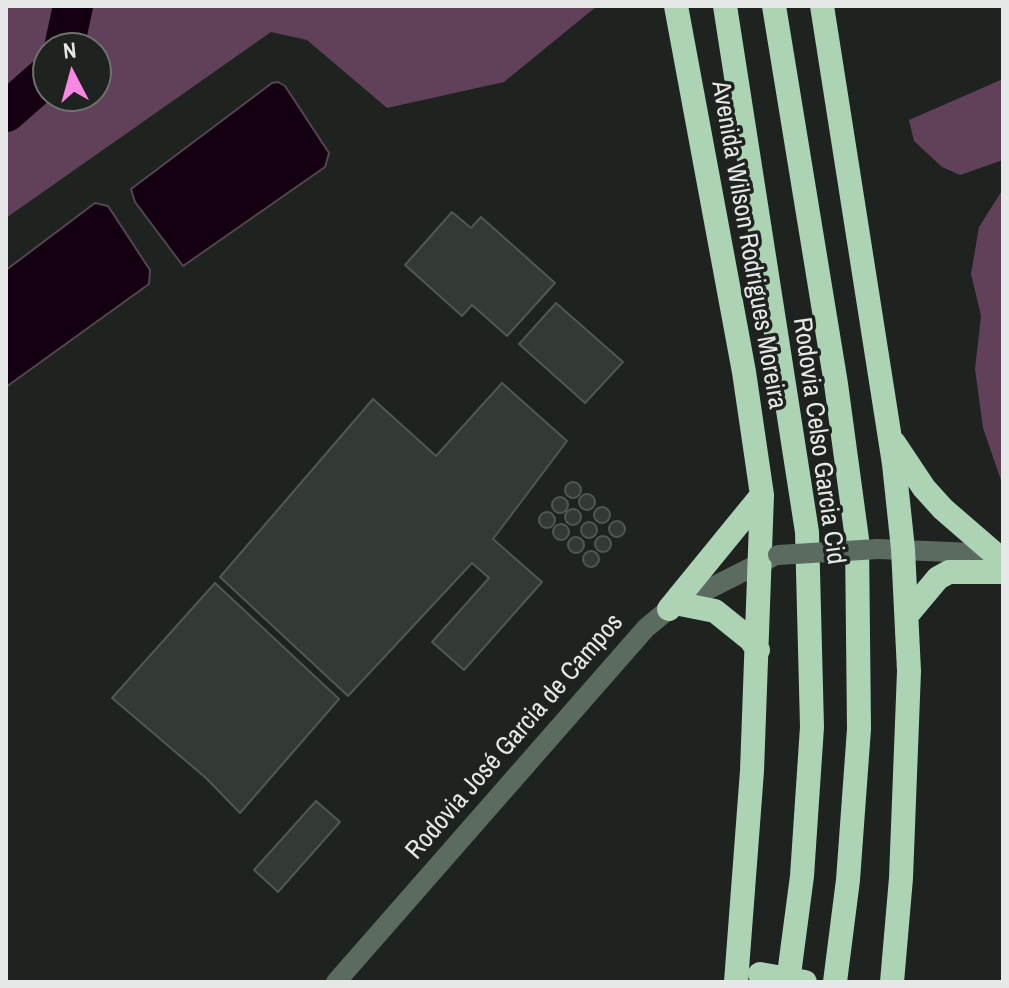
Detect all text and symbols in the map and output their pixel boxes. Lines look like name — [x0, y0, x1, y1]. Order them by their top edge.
north arrow — [32, 32, 112, 112]
text: N — [62, 35, 78, 66]
street label: Avenida Wilson Rodrigues Moreira — [704, 79, 792, 411]
street label: Rodovia Celso Garcia Cid — [785, 316, 851, 566]
street label: Rodovia José Garcia de Campos — [400, 608, 630, 866]

